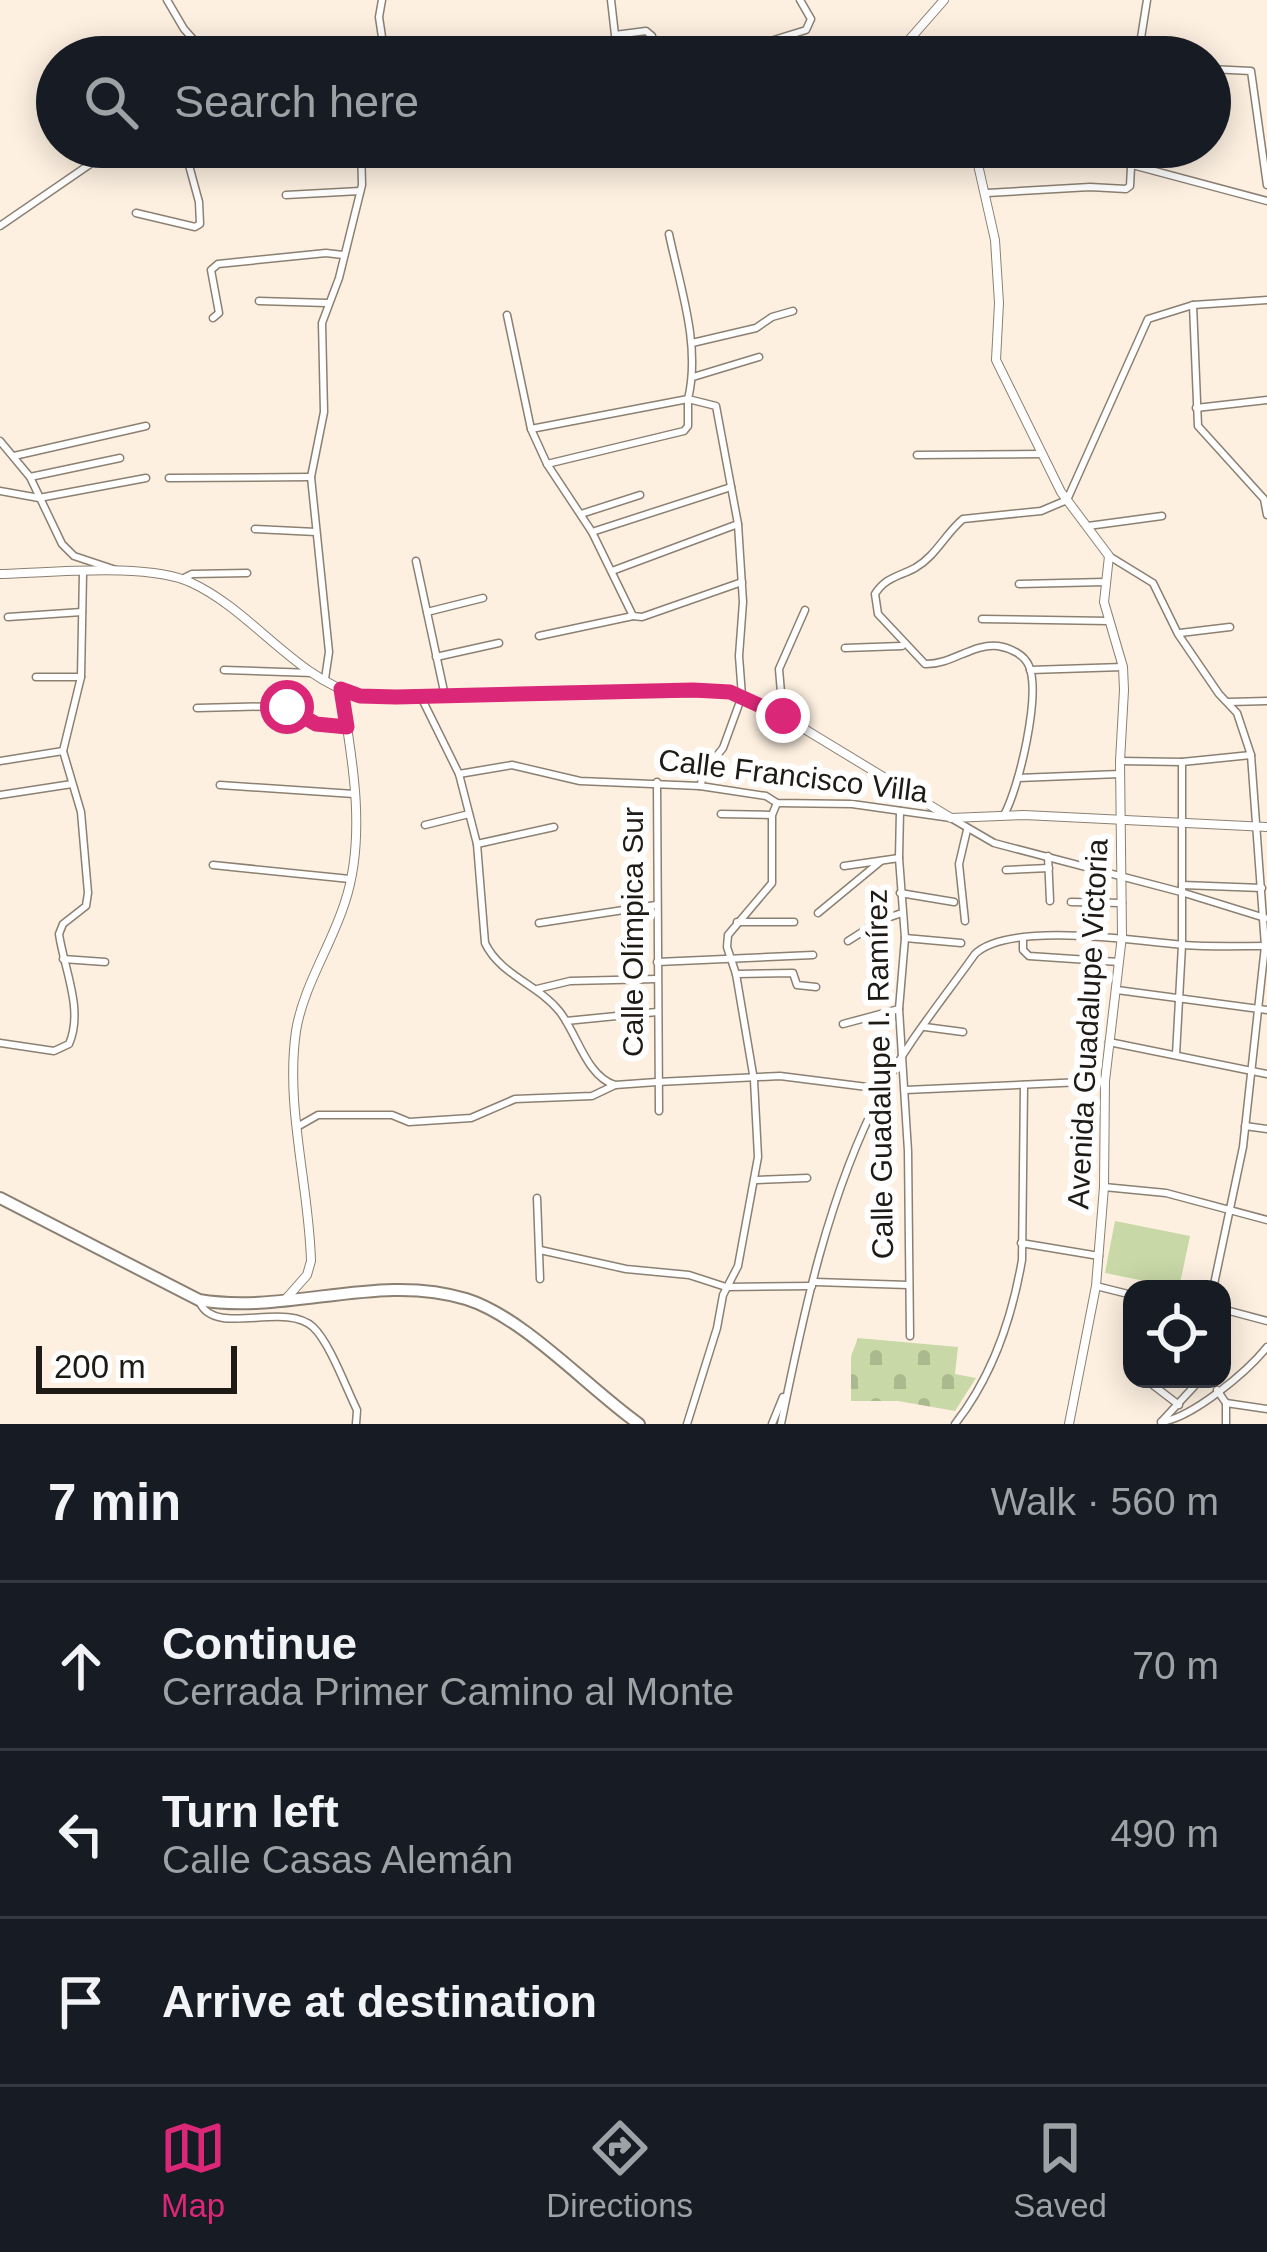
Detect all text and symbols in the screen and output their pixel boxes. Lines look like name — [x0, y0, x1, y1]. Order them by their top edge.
search box — [36, 36, 1231, 168]
icon: search — [78, 69, 144, 135]
text: Search here — [174, 76, 419, 127]
route start — [260, 680, 314, 734]
route end — [756, 689, 810, 743]
street label: Calle Francisco Villa — [656, 743, 930, 808]
street label: Calle Olímpica Sur — [616, 807, 649, 1057]
street label: Avenida Guadalupe Victoria — [1061, 838, 1114, 1210]
street label: Calle Guadalupe I. Ramírez — [860, 889, 899, 1259]
map controls — [1123, 1280, 1231, 1388]
button: locate — [1123, 1280, 1231, 1388]
scale bar — [36, 1340, 237, 1393]
text: 200 m — [54, 1348, 146, 1385]
text: 7 min — [48, 1474, 181, 1531]
text: Walk · 560 m — [991, 1480, 1219, 1523]
text: Continue — [162, 1618, 357, 1669]
icon: ahead — [48, 1633, 114, 1699]
text: 70 m — [1132, 1644, 1219, 1687]
text: Cerrada Primer Camino al Monte — [162, 1670, 734, 1713]
text: Turn left — [162, 1786, 339, 1837]
icon: left — [48, 1801, 114, 1867]
text: 490 m — [1111, 1812, 1219, 1855]
text: Calle Casas Alemán — [162, 1838, 513, 1881]
icon: arrive — [48, 1969, 114, 2035]
text: Arrive at destination — [162, 1976, 597, 2027]
tab: Map — [160, 2115, 226, 2225]
tab: Directions — [546, 2115, 693, 2225]
tab: Saved — [1013, 2115, 1107, 2225]

